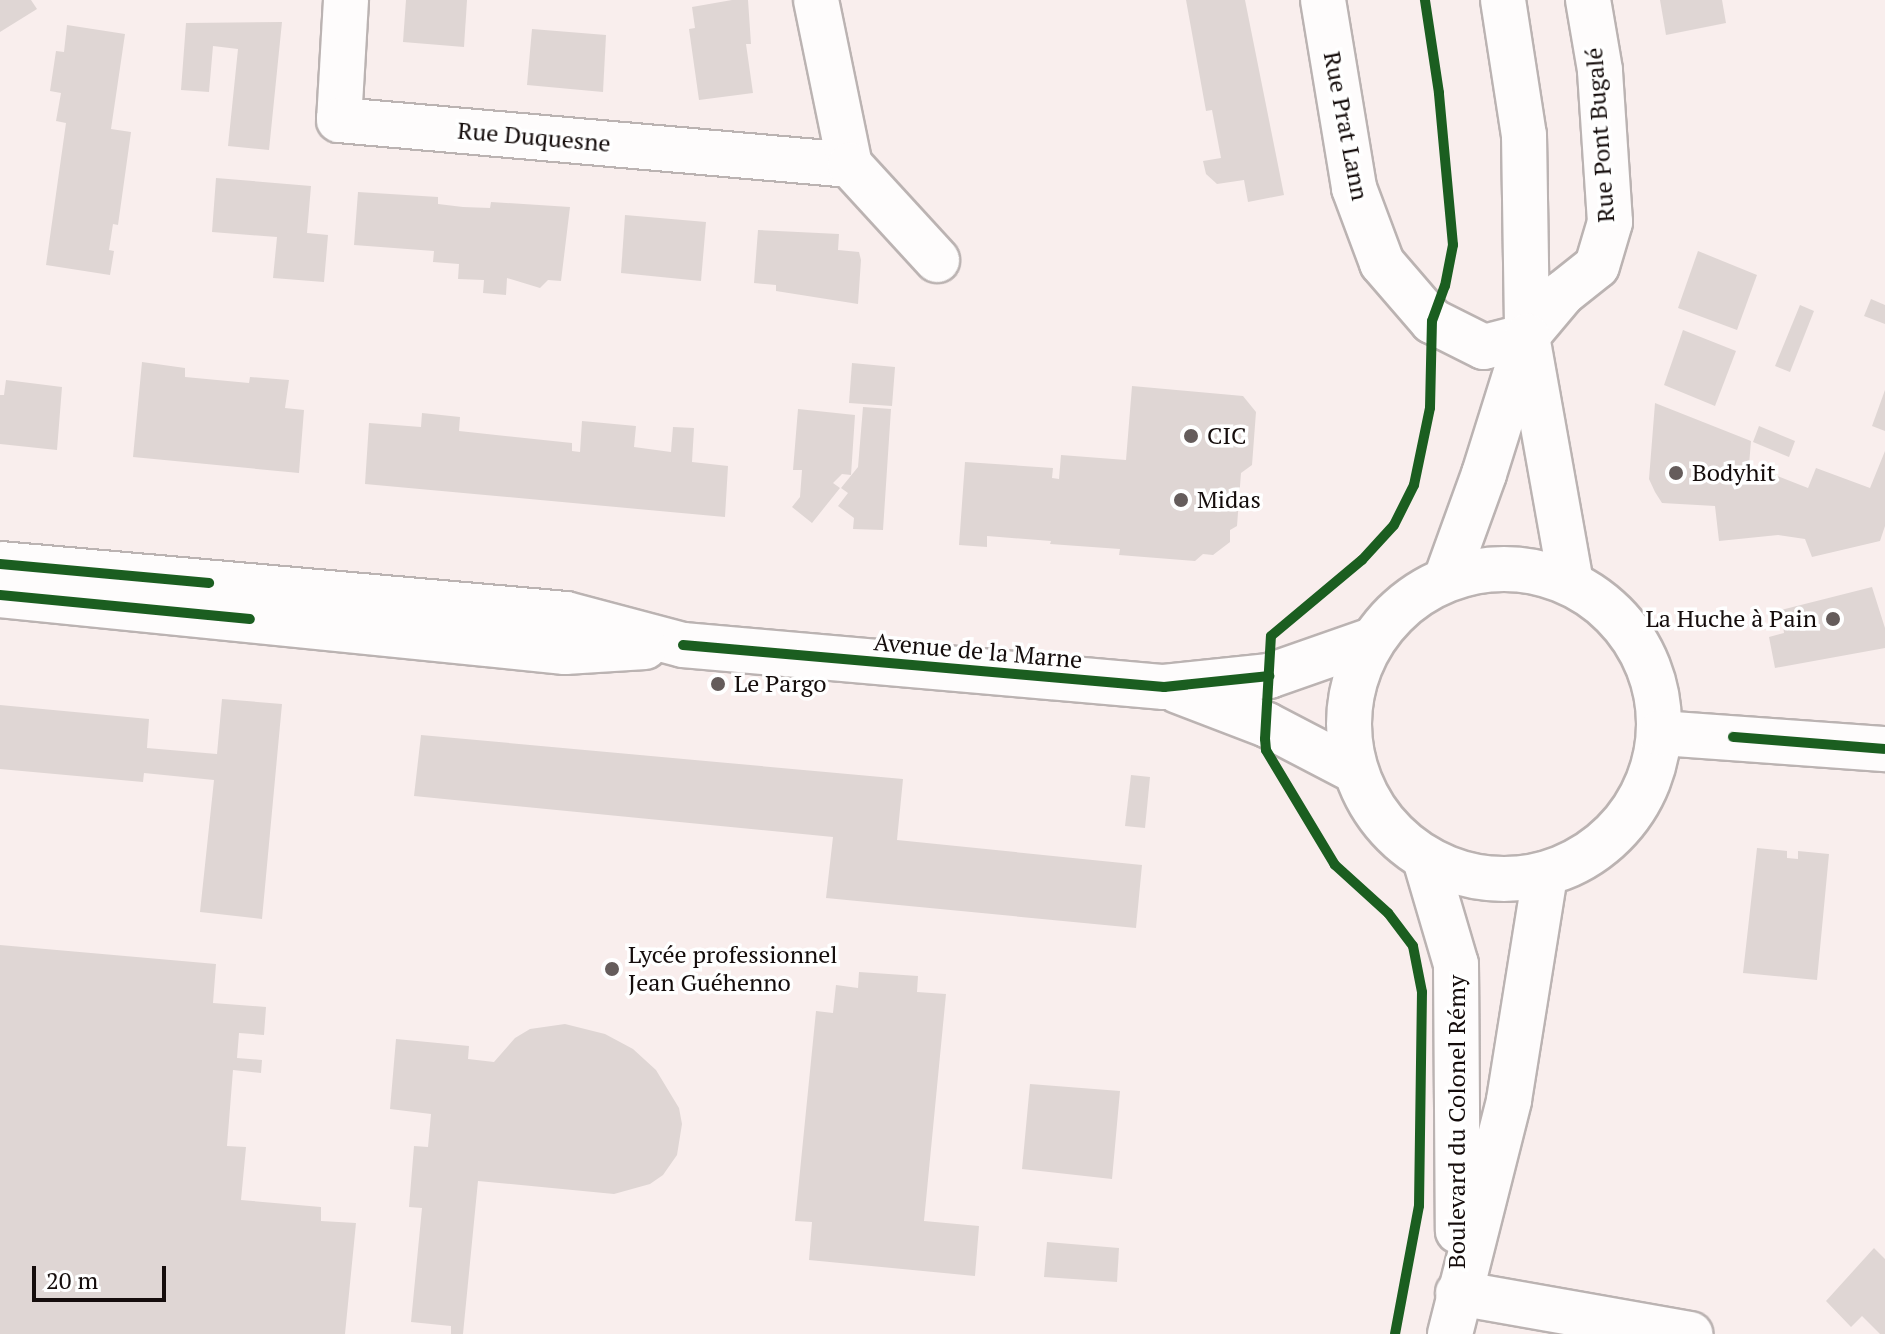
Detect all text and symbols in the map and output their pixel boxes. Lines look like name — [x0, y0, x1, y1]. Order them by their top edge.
street label: Rue Pont Bugalé — [1580, 47, 1620, 223]
street label: Rue Prat Lann — [1317, 49, 1375, 203]
street label: Rue Duquesne — [456, 116, 612, 158]
place label: CIC — [1207, 422, 1246, 450]
marker: CIC — [1182, 427, 1200, 445]
place label: Bodyhit — [1692, 459, 1776, 487]
marker: Bodyhit — [1667, 464, 1685, 482]
place label: Midas — [1197, 486, 1261, 514]
marker: Midas — [1172, 491, 1190, 509]
place label: La Huche à Pain — [1646, 605, 1817, 633]
marker: La Huche à Pain — [1824, 610, 1842, 628]
street label: Avenue de la Marne — [873, 628, 1083, 674]
place label: Le Pargo — [734, 670, 827, 698]
marker: Le Pargo — [709, 675, 727, 693]
place label: Lycée professionnel Jean Guéhenno — [628, 941, 837, 997]
marker: Lycée professionnel Jean Guéhenno — [603, 960, 621, 978]
street label: Boulevard du Colonel Rémy — [1443, 975, 1471, 1269]
scale bar — [36, 1250, 170, 1300]
text: 20 m — [46, 1264, 98, 1296]

